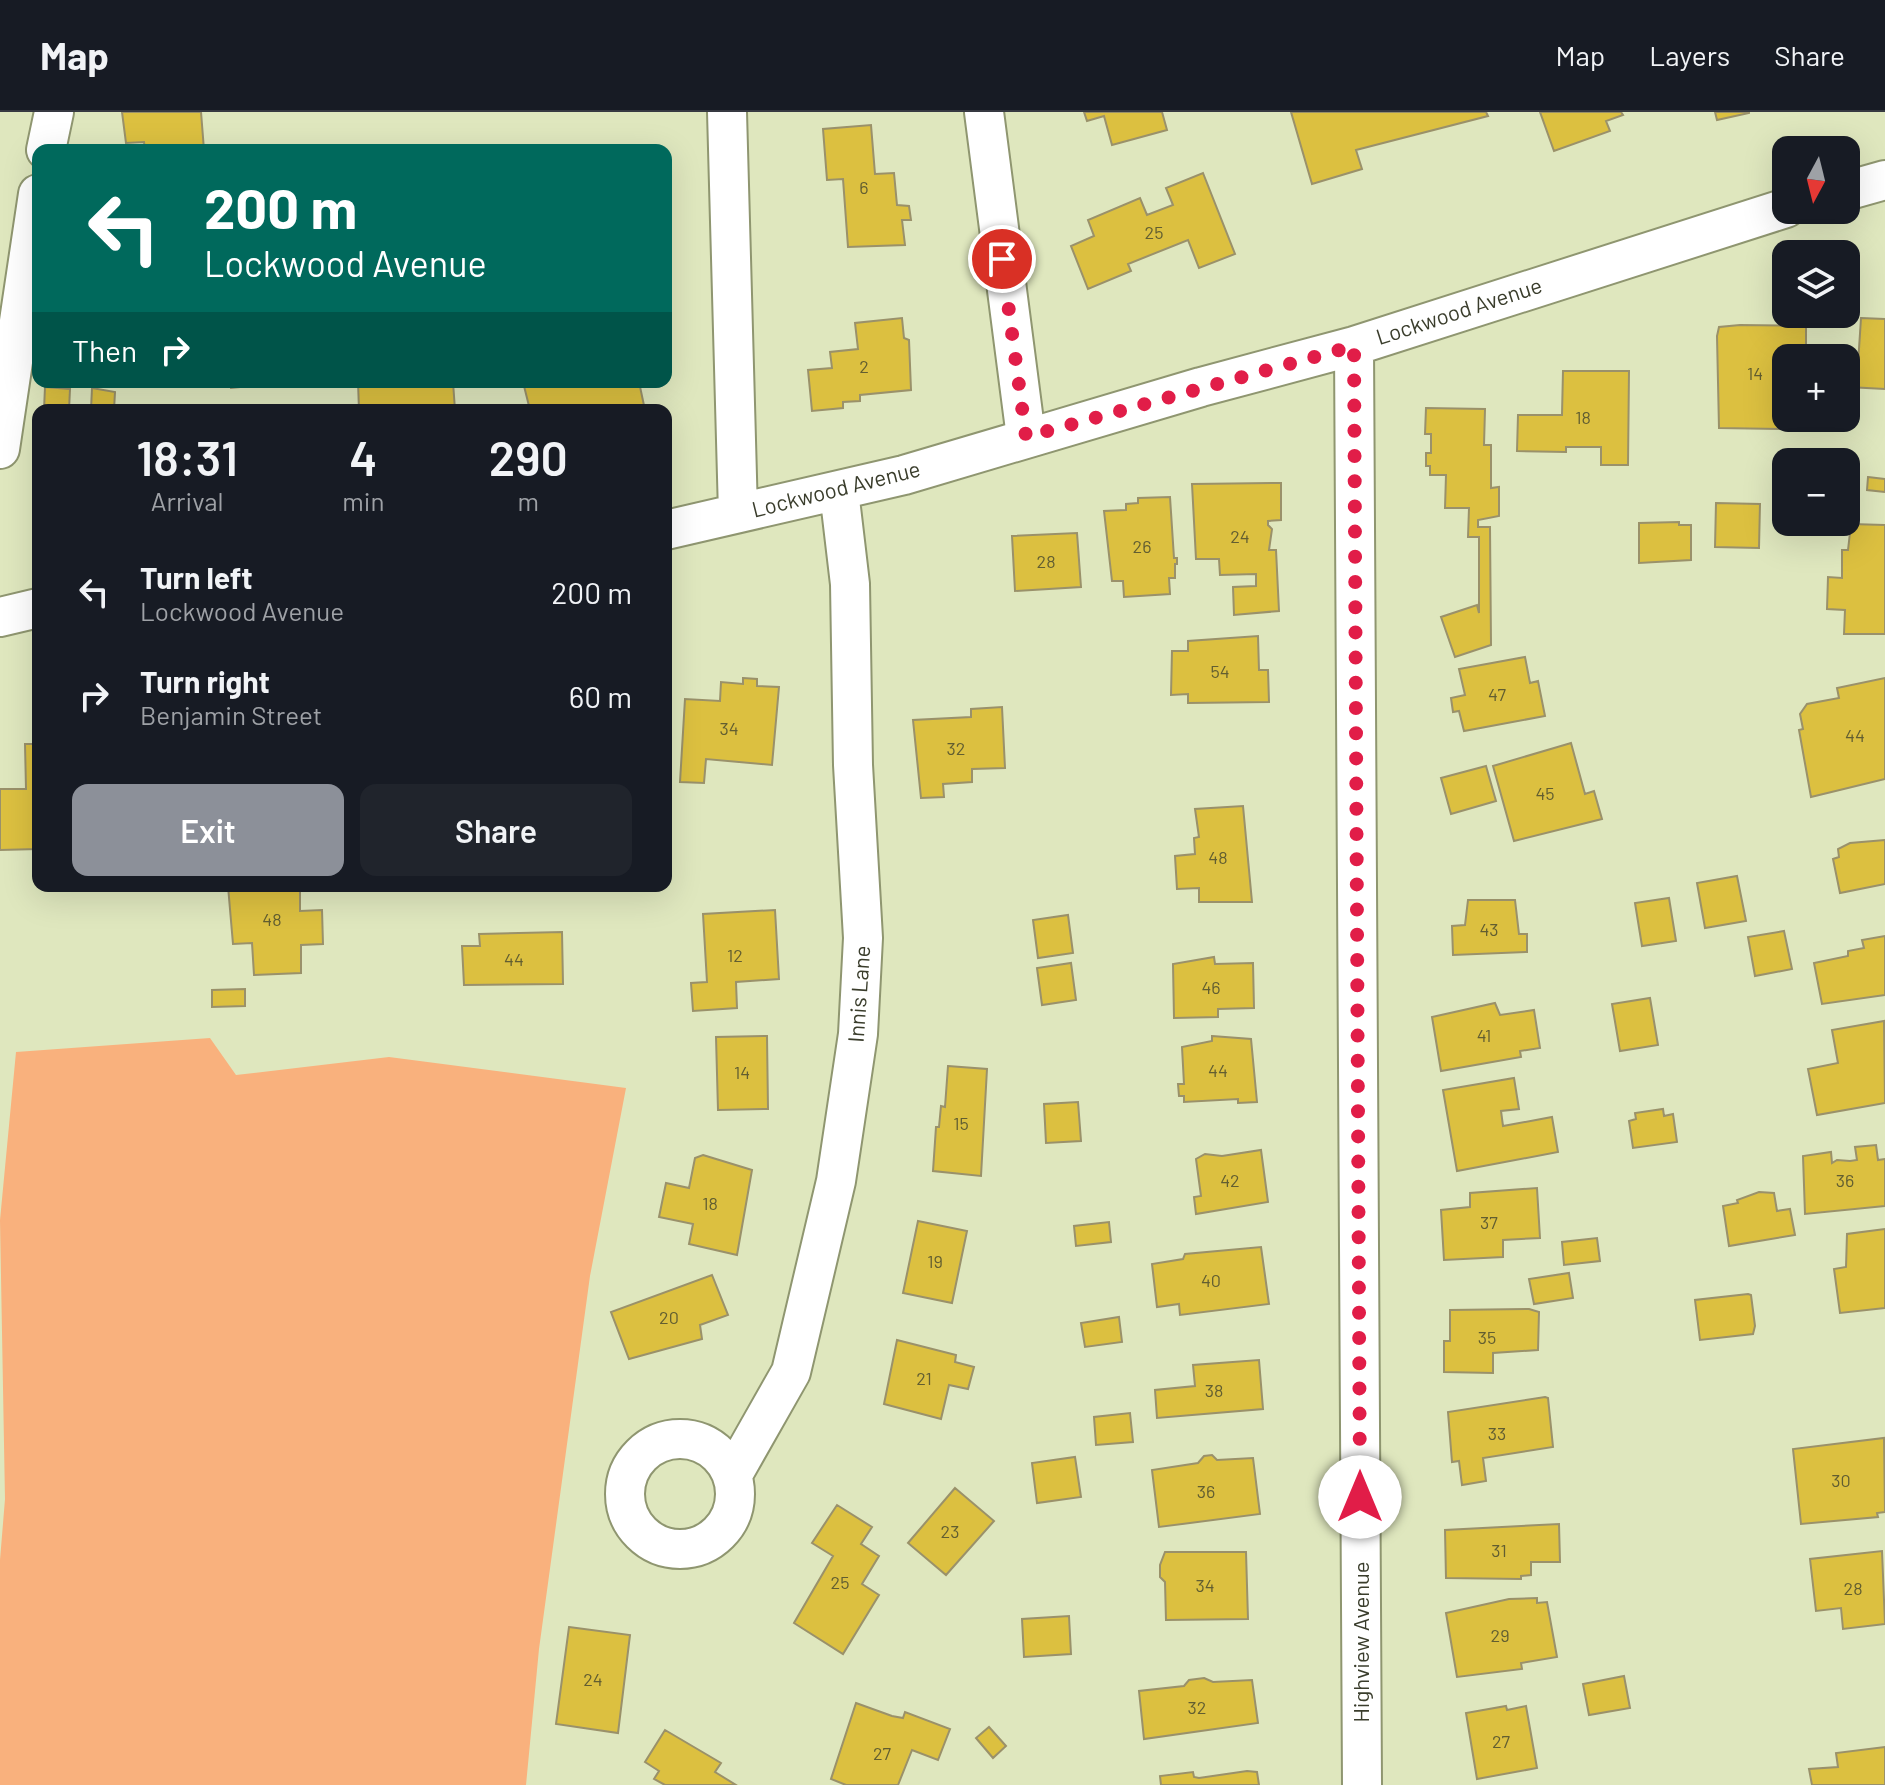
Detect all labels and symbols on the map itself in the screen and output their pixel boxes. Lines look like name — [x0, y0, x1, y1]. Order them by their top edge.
north arrow — [1772, 136, 1860, 224]
house number: 6 — [859, 176, 869, 198]
house number: 25 — [1145, 221, 1163, 243]
pin — [968, 225, 1036, 293]
street label: Lockwood Avenue — [1373, 271, 1545, 349]
house number: 2 — [859, 355, 869, 377]
house number: 14 — [1747, 362, 1763, 384]
house number: 18 — [1575, 406, 1591, 428]
street label: Lockwood Avenue — [749, 455, 923, 522]
house number: 24 — [1230, 525, 1250, 547]
house number: 26 — [1133, 535, 1151, 557]
house number: 28 — [1036, 550, 1056, 572]
house number: 54 — [1210, 660, 1230, 682]
house number: 47 — [1488, 683, 1506, 705]
house number: 34 — [719, 717, 739, 739]
house number: 44 — [1845, 724, 1865, 746]
house number: 32 — [947, 737, 965, 759]
house number: 45 — [1535, 782, 1555, 804]
house number: 48 — [1208, 846, 1228, 868]
house number: 48 — [262, 908, 282, 930]
house number: 43 — [1479, 918, 1499, 940]
house number: 12 — [727, 944, 743, 966]
street label: Innis Lane — [842, 945, 874, 1043]
house number: 44 — [504, 948, 524, 970]
house number: 46 — [1201, 976, 1221, 998]
house number: 41 — [1477, 1024, 1491, 1046]
house number: 44 — [1208, 1059, 1228, 1081]
house number: 14 — [734, 1061, 750, 1083]
house number: 15 — [953, 1112, 969, 1134]
house number: 42 — [1220, 1169, 1240, 1191]
house number: 36 — [1836, 1169, 1854, 1191]
house number: 18 — [702, 1192, 718, 1214]
house number: 37 — [1480, 1211, 1498, 1233]
house number: 19 — [927, 1250, 943, 1272]
house number: 40 — [1201, 1269, 1221, 1291]
house number: 20 — [659, 1306, 679, 1328]
house number: 35 — [1478, 1326, 1496, 1348]
house number: 21 — [916, 1367, 932, 1389]
house number: 38 — [1205, 1379, 1223, 1401]
house number: 33 — [1488, 1422, 1506, 1444]
position arrow — [1318, 1455, 1402, 1539]
house number: 30 — [1831, 1469, 1851, 1491]
house number: 36 — [1197, 1480, 1215, 1502]
house number: 23 — [941, 1520, 959, 1542]
house number: 31 — [1491, 1539, 1507, 1561]
street label: Highview Avenue — [1347, 1561, 1373, 1723]
house number: 25 — [831, 1571, 849, 1593]
house number: 34 — [1195, 1574, 1215, 1596]
house number: 28 — [1843, 1577, 1863, 1599]
house number: 29 — [1490, 1624, 1510, 1646]
house number: 24 — [583, 1668, 603, 1690]
house number: 32 — [1188, 1696, 1206, 1718]
house number: 27 — [1492, 1730, 1511, 1752]
house number: 27 — [873, 1742, 892, 1764]

